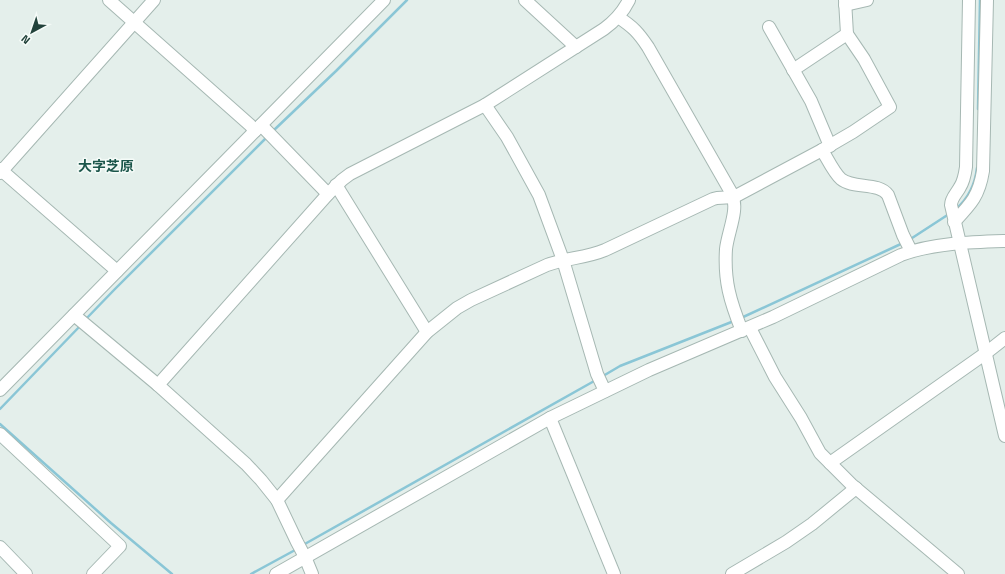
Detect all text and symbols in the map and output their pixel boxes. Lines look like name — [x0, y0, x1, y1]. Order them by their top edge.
north arrow — [12, 12, 52, 52]
text: N — [18, 31, 34, 48]
district label: 大字芝原 — [78, 155, 134, 176]

